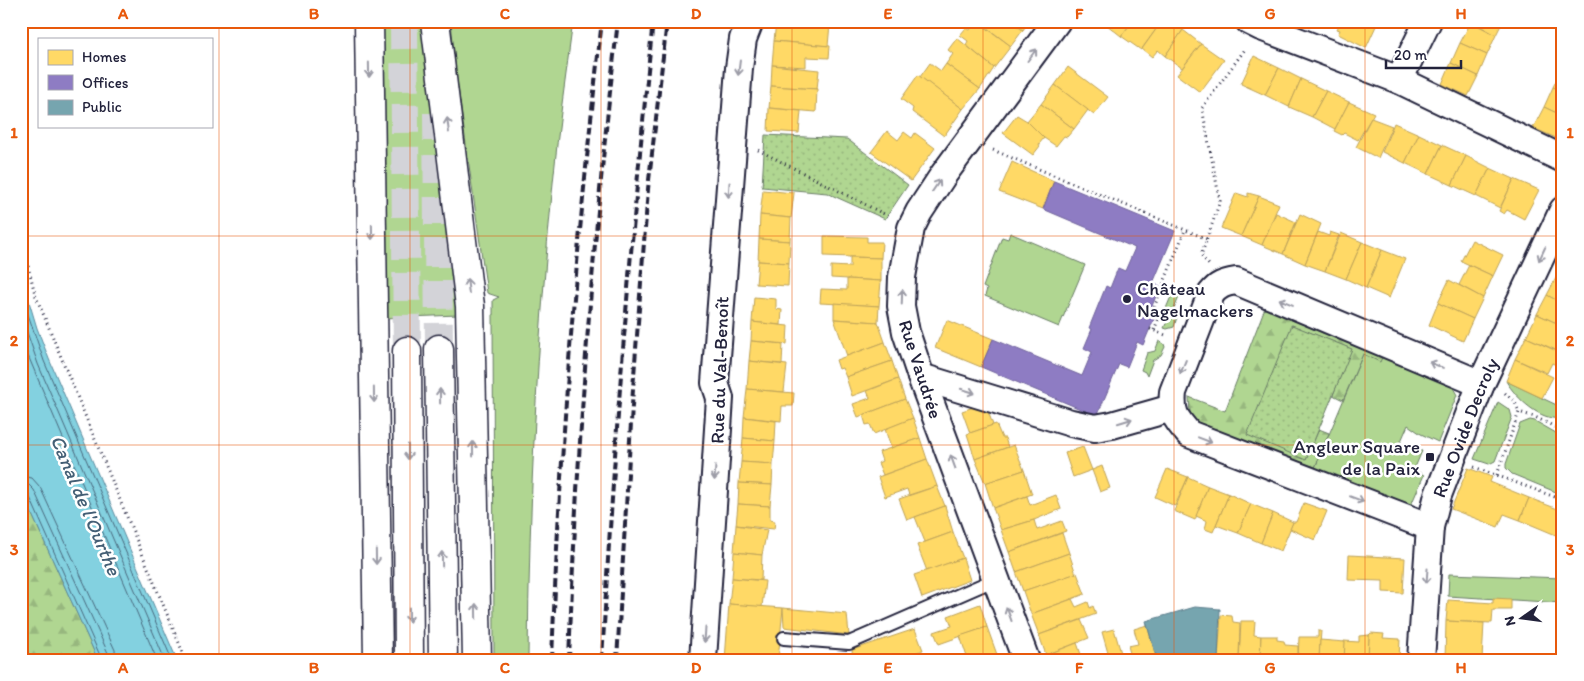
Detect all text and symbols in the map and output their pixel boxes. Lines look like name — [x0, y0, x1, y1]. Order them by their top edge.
text: A — [117, 4, 129, 23]
text: B — [309, 4, 320, 23]
text: C — [500, 4, 511, 23]
text: D — [691, 4, 702, 23]
text: E — [884, 4, 893, 23]
text: F — [1075, 4, 1084, 23]
text: G — [1264, 4, 1276, 23]
text: H — [1455, 4, 1467, 23]
legend — [38, 38, 212, 128]
scale bar — [1386, 38, 1462, 70]
text: 20 m — [1394, 46, 1428, 64]
text: Homes — [82, 48, 127, 66]
one-way arrow — [1027, 48, 1037, 62]
one-way arrow — [734, 60, 744, 76]
one-way arrow — [365, 62, 374, 78]
text: Offices — [82, 74, 129, 92]
text: Public — [82, 98, 122, 116]
one-way arrow — [443, 117, 453, 133]
text: 1 — [10, 123, 18, 142]
text: 1 — [1566, 123, 1574, 142]
one-way arrow — [931, 180, 941, 194]
one-way arrow — [724, 182, 734, 198]
one-way arrow — [367, 224, 377, 240]
one-way arrow — [1537, 246, 1546, 261]
place label: Château Nagelmackers — [1137, 277, 1253, 322]
one-way arrow — [463, 279, 473, 295]
one-way arrow — [897, 289, 906, 305]
marker: Château Nagelmackers — [1121, 293, 1133, 305]
street label: Rue du Val-Benoît — [705, 296, 734, 444]
one-way arrow — [1279, 297, 1294, 307]
street label: Rue Vaudrée — [894, 317, 947, 421]
text: 2 — [10, 331, 19, 350]
text: 2 — [1566, 331, 1575, 350]
street label: Rue Ovide Decroly — [1427, 354, 1504, 501]
one-way arrow — [1177, 359, 1187, 374]
one-way arrow — [1429, 360, 1444, 369]
one-way arrow — [369, 386, 379, 403]
one-way arrow — [960, 387, 976, 396]
one-way arrow — [435, 388, 445, 404]
one-way arrow — [1116, 416, 1132, 426]
water label: Canal de l'Ourthe — [46, 431, 127, 580]
place label: Angleur Square de la Paix — [1293, 435, 1421, 480]
one-way arrow — [1197, 436, 1212, 446]
one-way arrow — [468, 441, 478, 457]
one-way arrow — [403, 444, 413, 460]
marker: Angleur Square de la Paix — [1424, 451, 1436, 463]
one-way arrow — [948, 454, 957, 470]
one-way arrow — [711, 465, 720, 481]
one-way arrow — [1349, 495, 1364, 504]
text: 3 — [10, 540, 19, 559]
text: 3 — [1566, 540, 1575, 559]
one-way arrow — [371, 549, 381, 565]
one-way arrow — [437, 551, 447, 567]
one-way arrow — [1422, 568, 1431, 584]
north arrow — [1496, 594, 1546, 644]
one-way arrow — [472, 603, 481, 619]
one-way arrow — [404, 606, 414, 623]
one-way arrow — [1004, 607, 1013, 622]
text: N — [1500, 614, 1519, 628]
one-way arrow — [700, 627, 709, 643]
text: A — [117, 658, 129, 677]
text: B — [309, 658, 320, 677]
text: C — [500, 658, 511, 677]
text: D — [691, 658, 702, 677]
text: E — [884, 658, 893, 677]
text: F — [1075, 658, 1084, 677]
text: G — [1264, 658, 1276, 677]
text: H — [1455, 658, 1467, 677]

